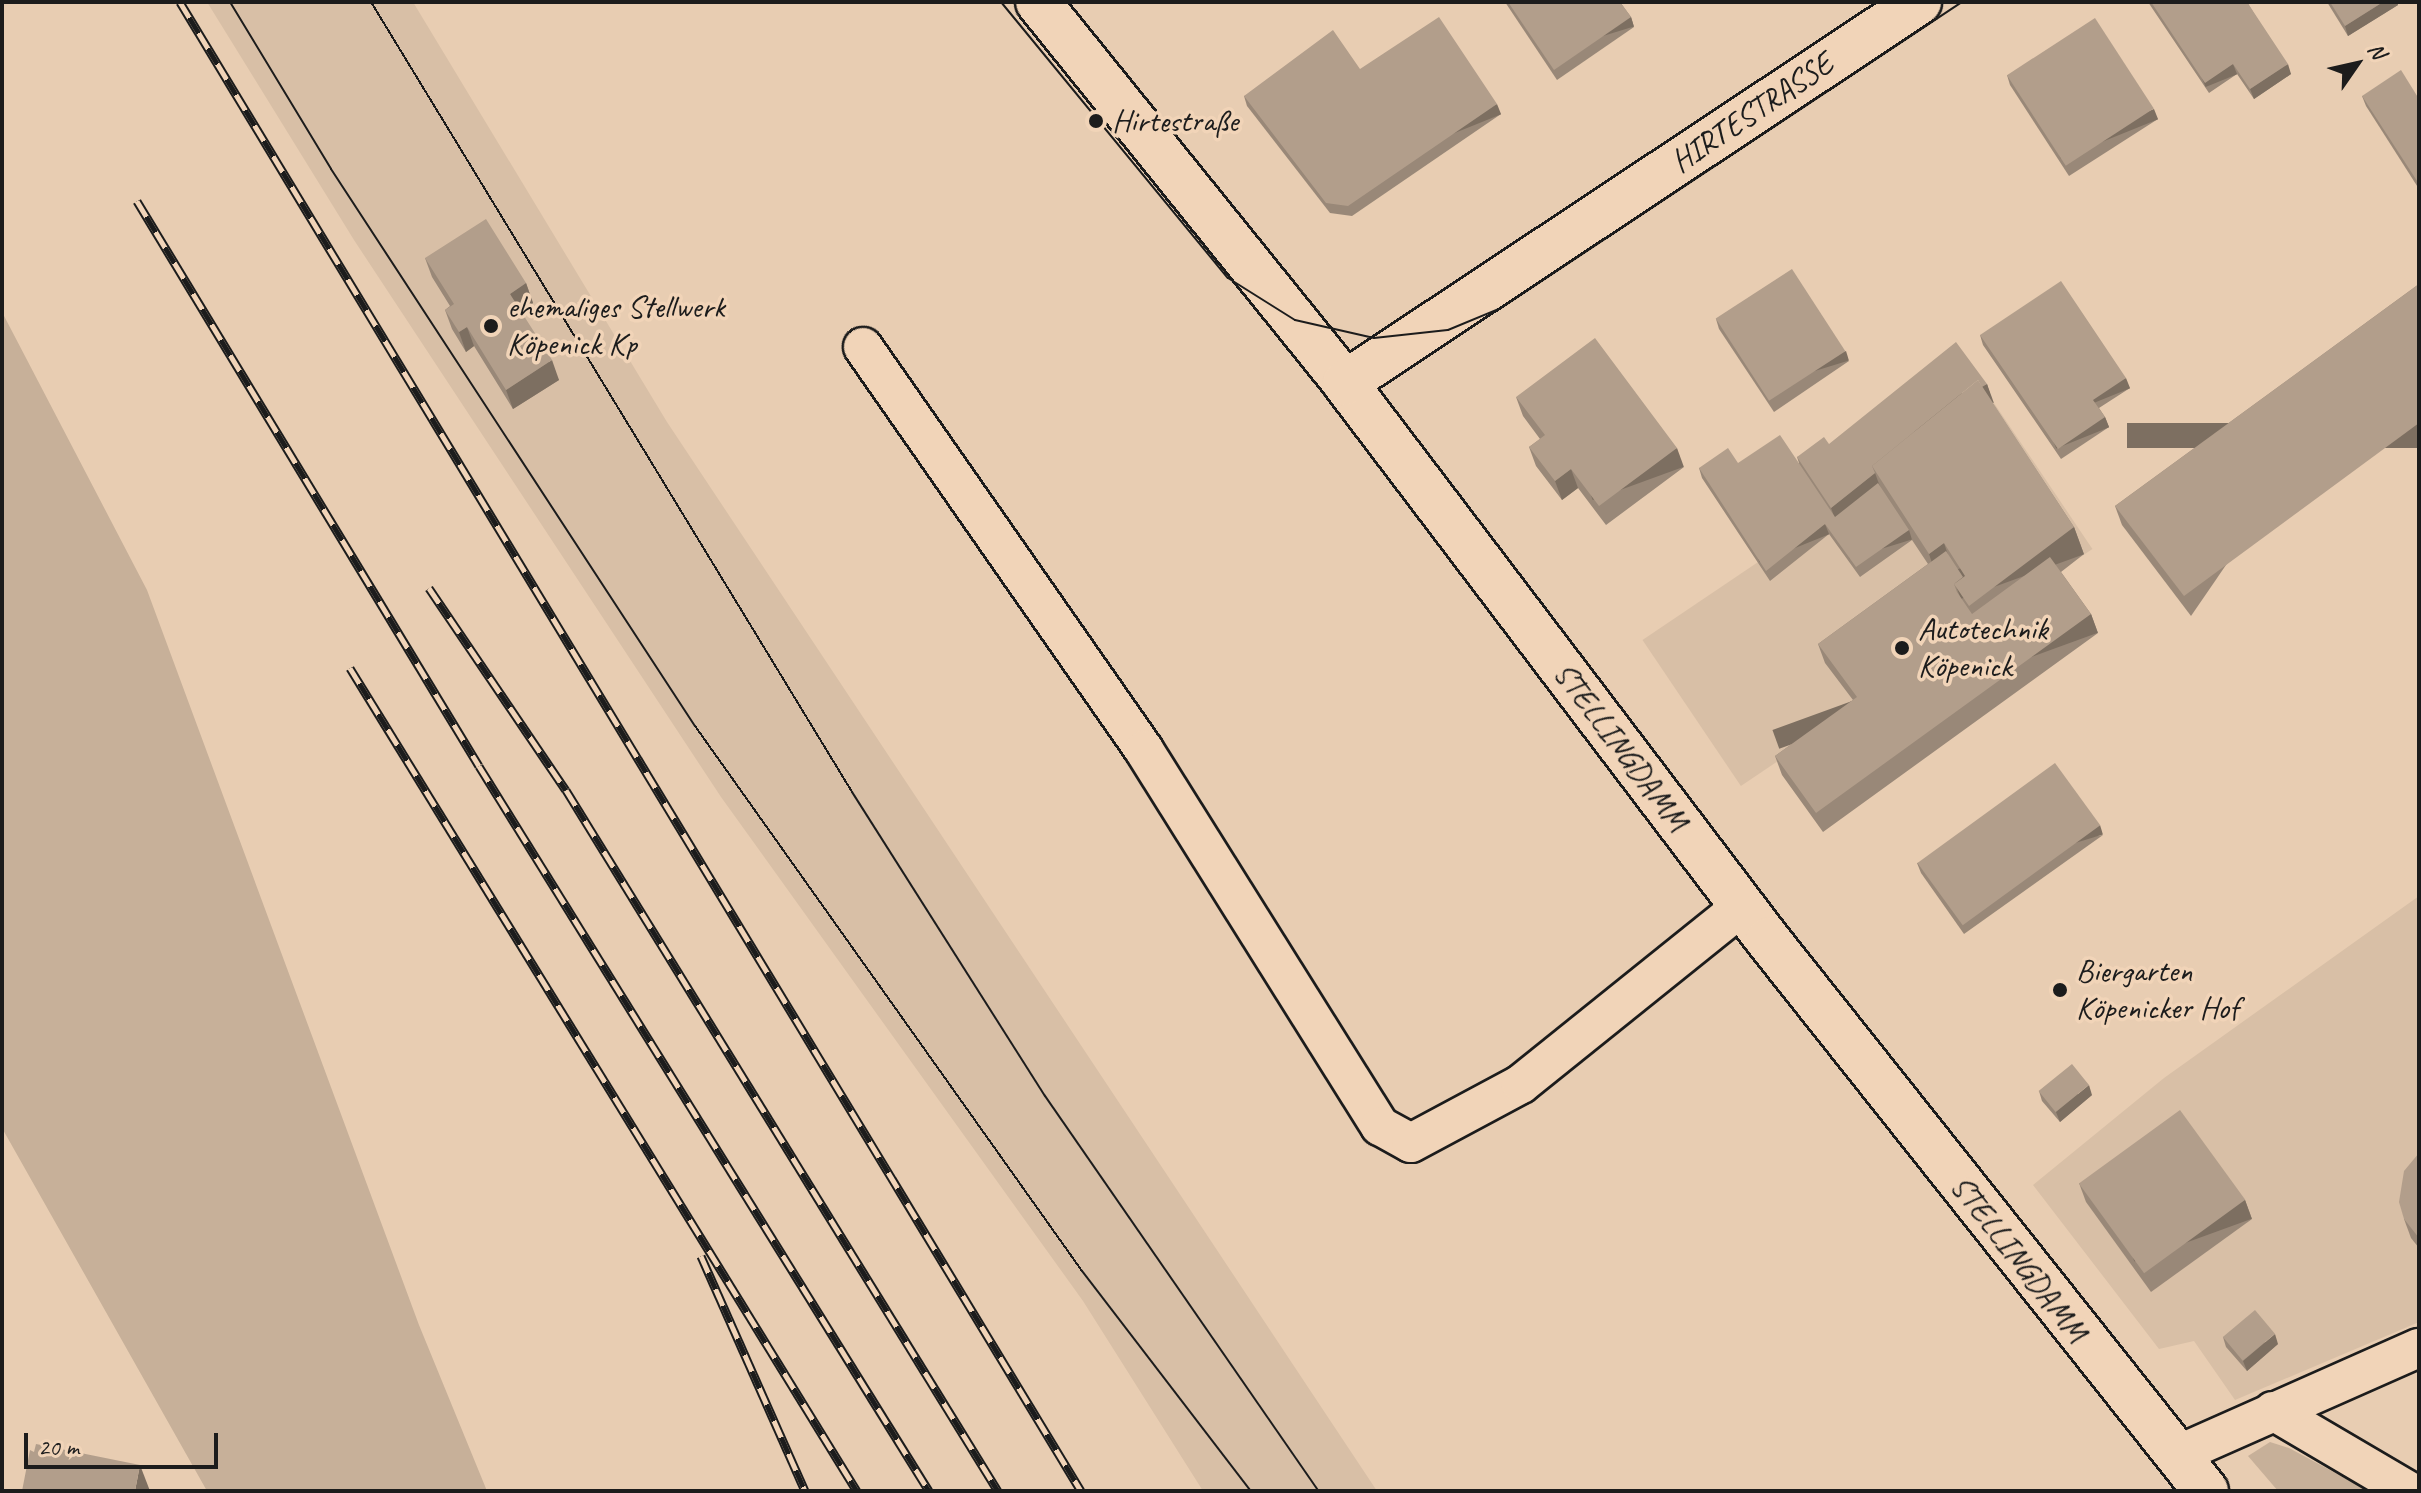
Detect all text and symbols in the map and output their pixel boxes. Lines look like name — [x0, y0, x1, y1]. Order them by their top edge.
north arrow — [2317, 24, 2397, 104]
text: N — [2361, 37, 2392, 64]
street label: HIRTESTRASSE — [1664, 45, 1840, 181]
place label: Hirtestraße — [1112, 102, 1238, 140]
marker: Hirtestraße — [1087, 112, 1105, 130]
place label: ehemaliges Stellwerk Köpenick Kp — [507, 289, 725, 364]
marker: ehemaliges Stellwerk Köpenick Kp — [482, 317, 500, 335]
place label: Autotechnik Köpenick — [1918, 611, 2047, 686]
marker: Autotechnik Köpenick — [1893, 639, 1911, 657]
street label: STELLINGDAMM — [1545, 655, 1697, 839]
place label: Biergarten Köpenicker Hof — [2076, 953, 2238, 1028]
marker: Biergarten Köpenicker Hof — [2051, 981, 2069, 999]
street label: STELLINGDAMM — [1942, 1168, 2096, 1350]
scale bar — [28, 1417, 222, 1467]
text: 20 m — [38, 1432, 79, 1462]

